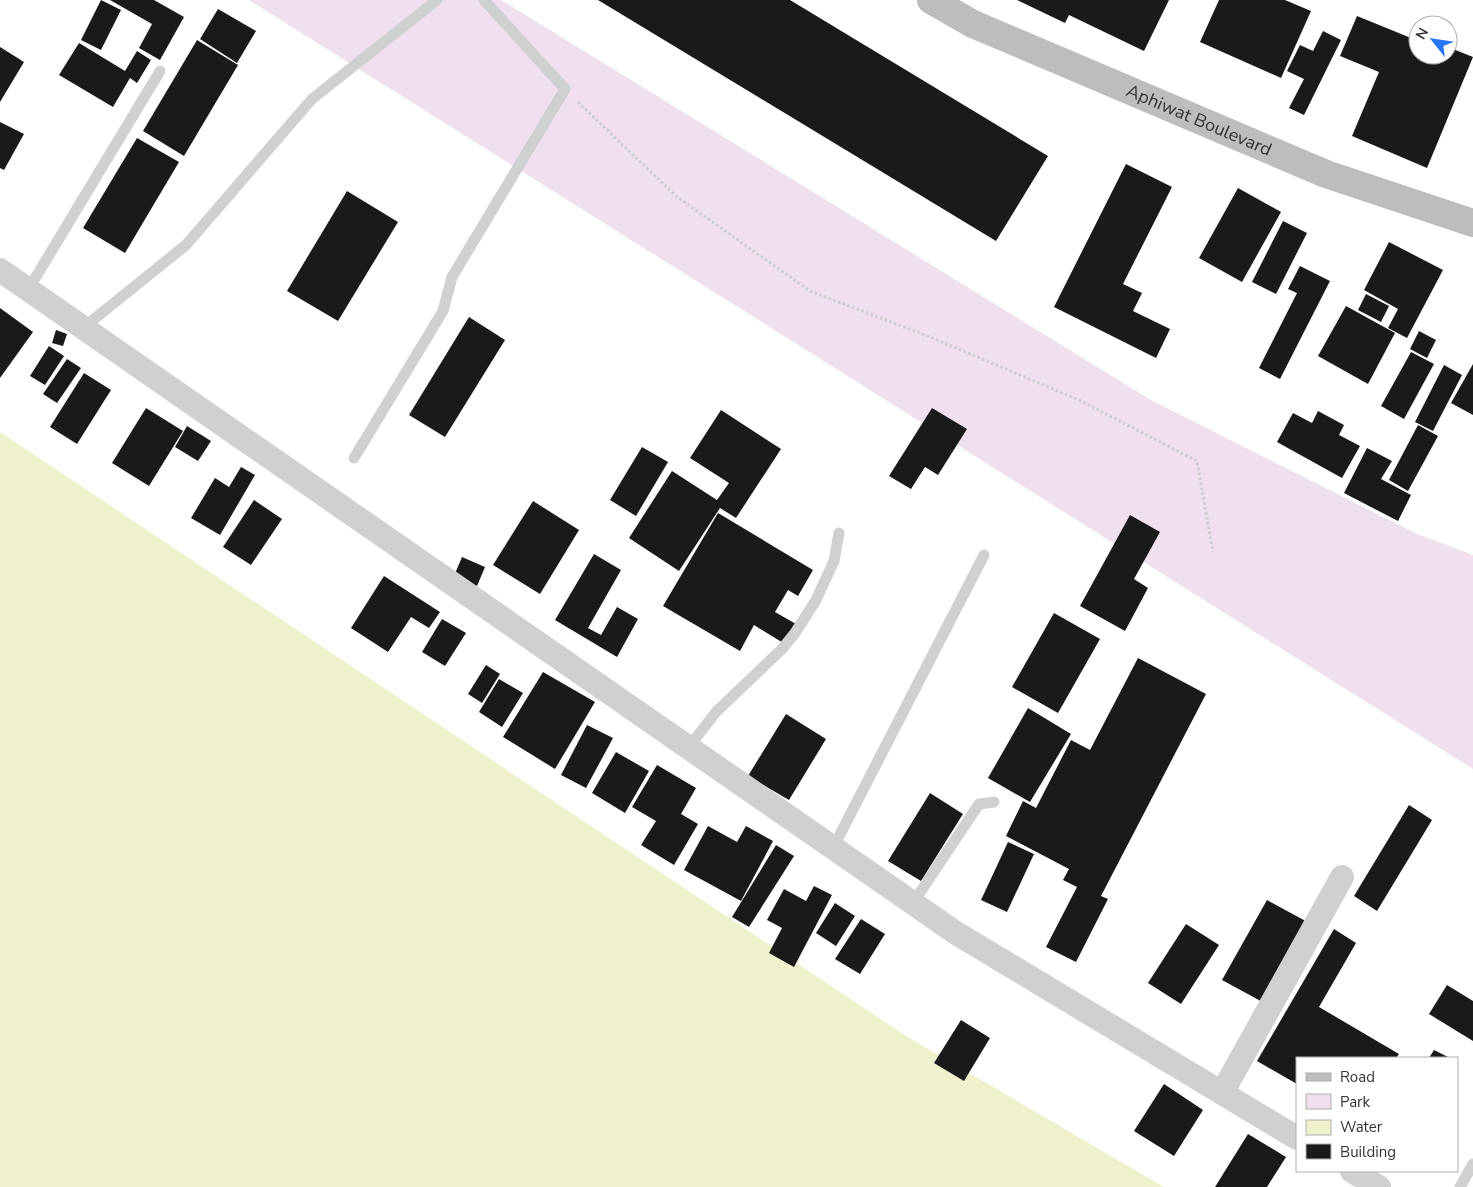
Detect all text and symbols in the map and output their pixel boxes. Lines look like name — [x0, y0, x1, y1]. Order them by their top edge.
north arrow — [1408, 15, 1458, 65]
text: N — [1411, 24, 1433, 43]
street label: Aphiwat Boulevard — [1123, 79, 1276, 162]
legend — [1296, 1057, 1458, 1172]
text: Road — [1340, 1067, 1375, 1087]
text: Park — [1340, 1092, 1370, 1112]
text: Water — [1340, 1117, 1383, 1137]
text: Building — [1340, 1142, 1396, 1162]

